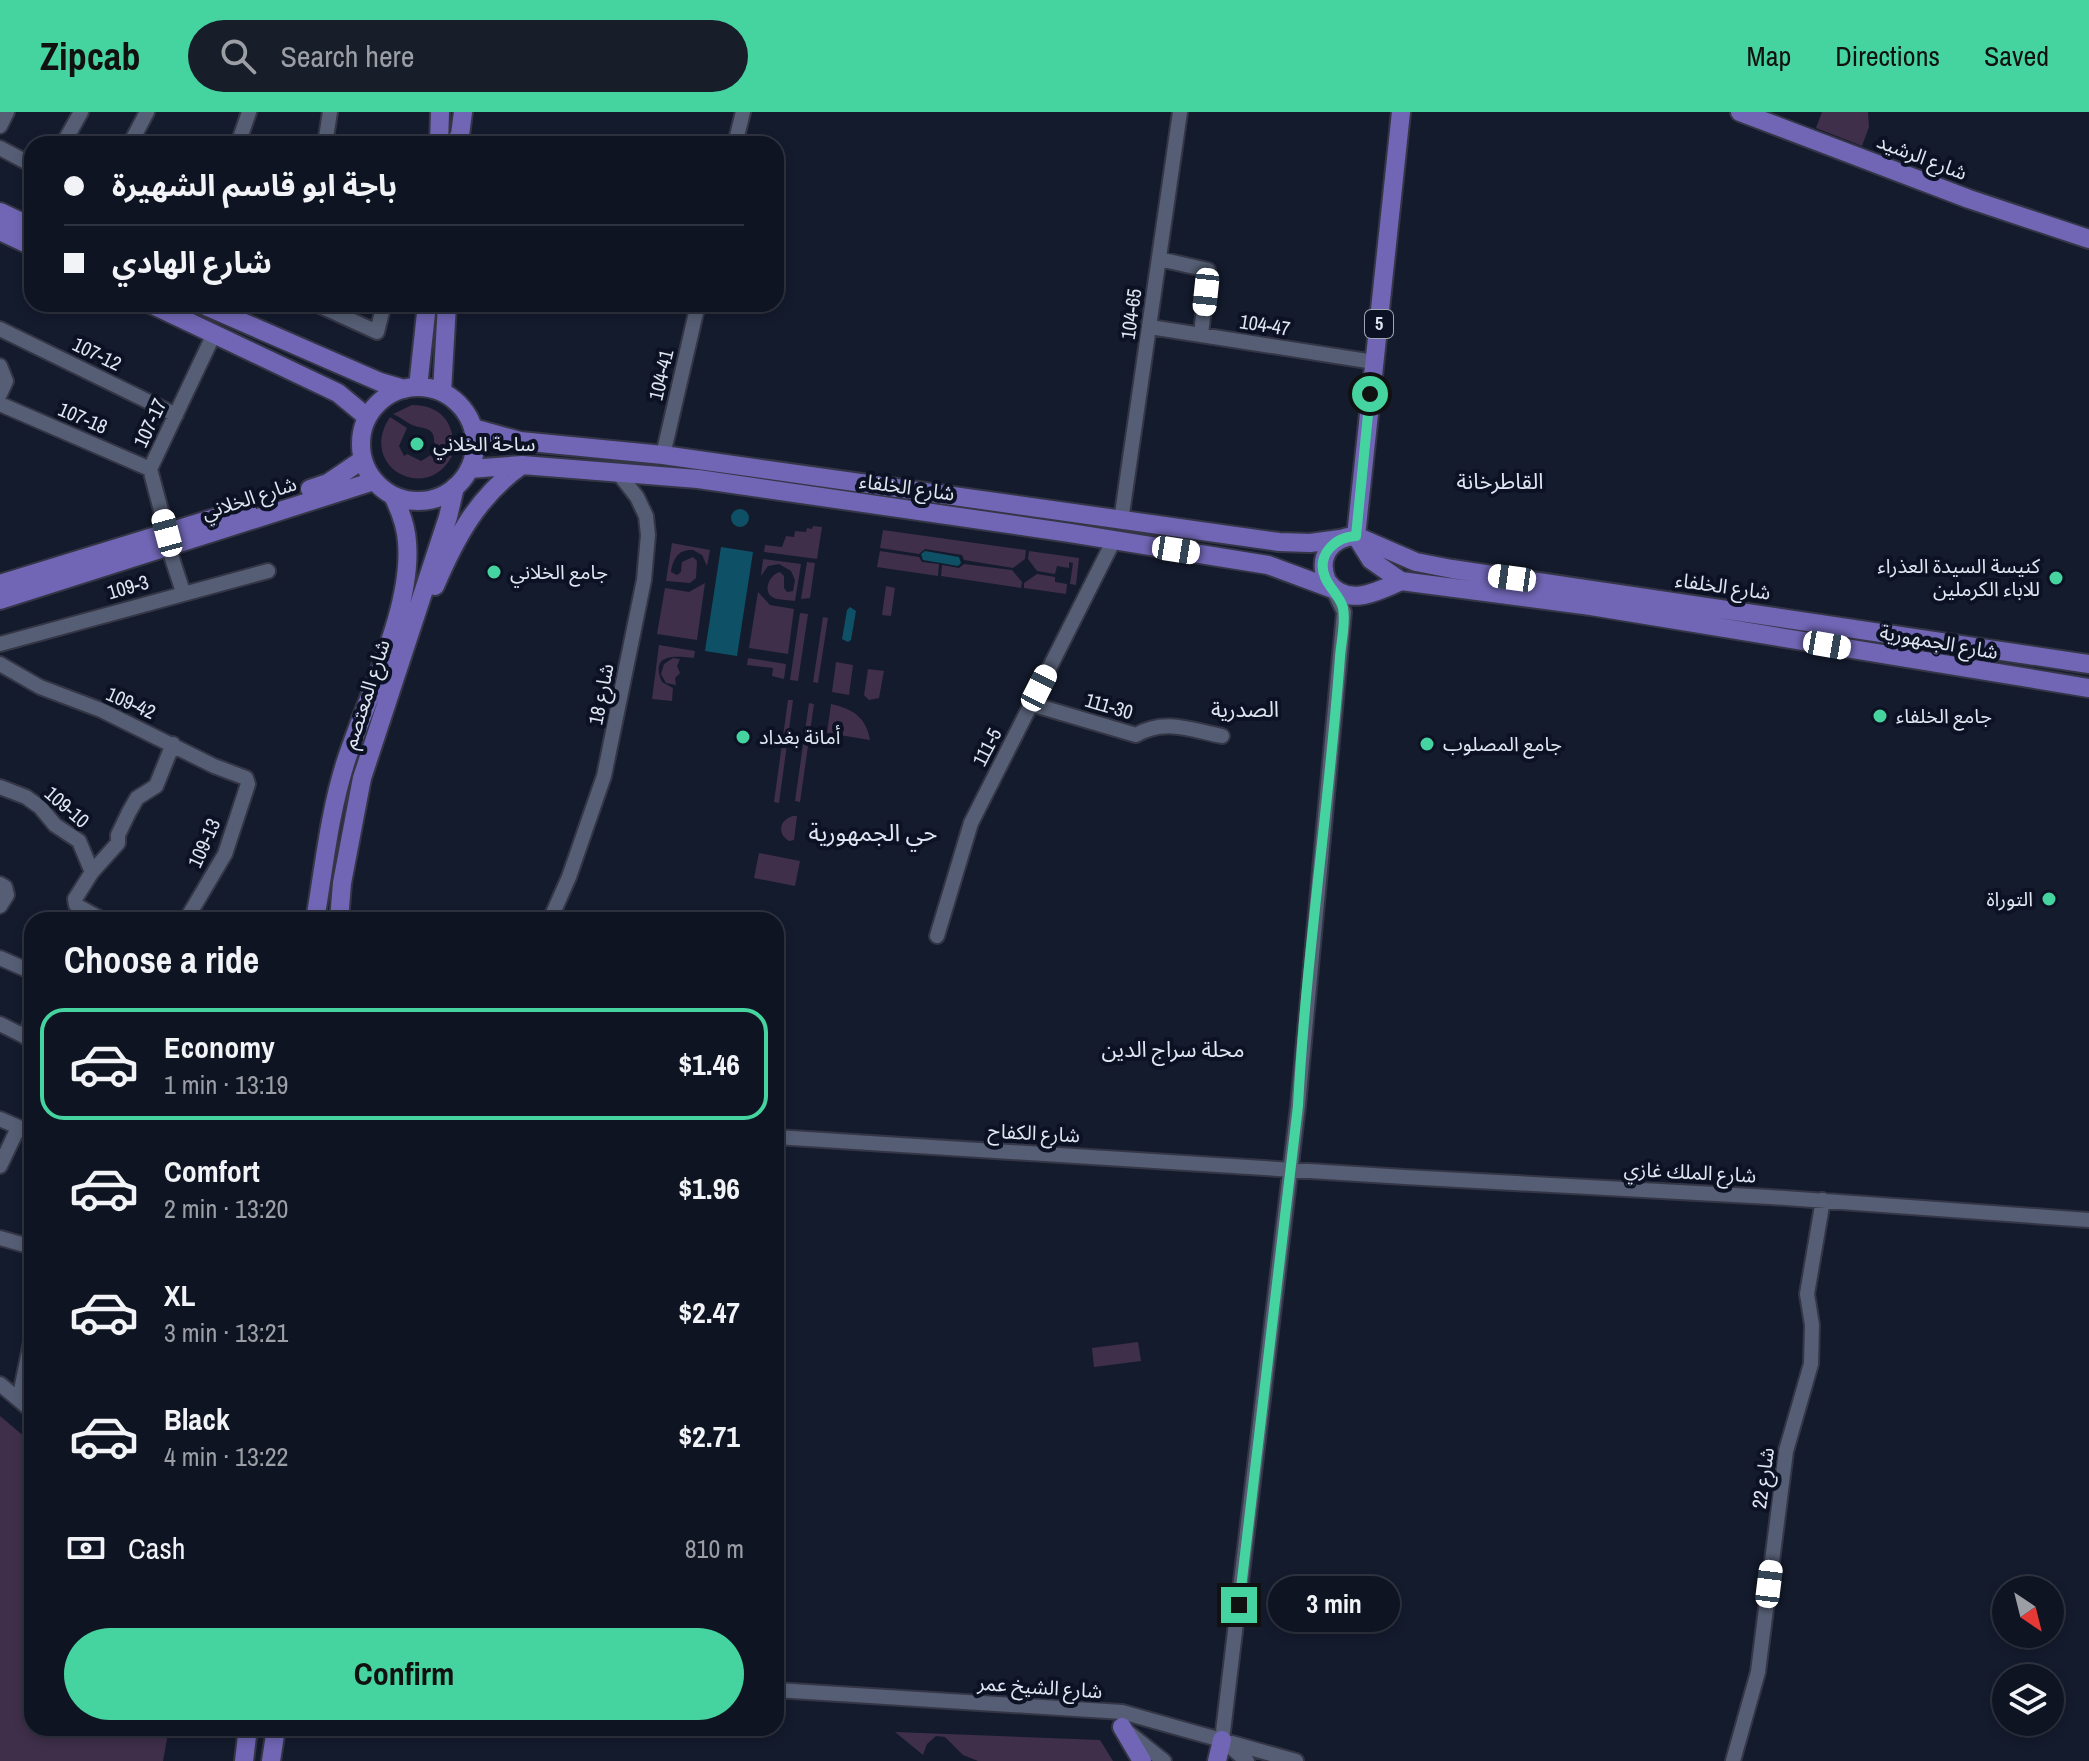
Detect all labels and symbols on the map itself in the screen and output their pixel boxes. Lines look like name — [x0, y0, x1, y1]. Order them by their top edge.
street label: شارع الرشيد — [1872, 127, 1971, 188]
car — [1192, 267, 1220, 317]
street label: 104-65 — [1114, 287, 1147, 341]
street label: 104-47 — [1238, 307, 1292, 342]
road number: 5 — [1365, 310, 1393, 338]
street label: 107-12 — [68, 330, 126, 377]
street label: 104-41 — [642, 347, 679, 403]
route start — [1352, 376, 1388, 412]
street label: 107-17 — [127, 394, 173, 452]
street label: 107-18 — [54, 395, 112, 440]
place label: ساحة الخلاني — [433, 430, 535, 460]
marker: ساحة الخلاني — [408, 435, 426, 453]
street label: شارع الخلفاء — [857, 466, 957, 509]
district label: القاطرخانة — [1457, 466, 1543, 496]
street label: شارع الخلاني — [198, 469, 301, 528]
car — [149, 507, 185, 559]
car — [1150, 534, 1202, 566]
place label: كنيسة السيدة العذراء للاباء الكرملين — [1878, 552, 2041, 602]
place label: جامع الخلاني — [510, 558, 608, 588]
marker: جامع الخلاني — [485, 563, 503, 581]
car — [1487, 563, 1537, 593]
street label: شارع الخلفاء — [1673, 565, 1773, 608]
street label: 109-3 — [104, 568, 152, 605]
marker: كنيسة السيدة العذراء للاباء الكرملين — [2047, 569, 2065, 587]
street label: شارع الجمهورية — [1877, 618, 2000, 667]
car — [1801, 629, 1853, 661]
street label: شارع المعتصم — [335, 636, 398, 752]
street label: شارع 18 — [581, 661, 622, 727]
car — [1017, 661, 1061, 715]
street label: 109-42 — [102, 680, 160, 725]
street label: 111-30 — [1082, 686, 1136, 725]
district label: الصدرية — [1211, 694, 1279, 724]
place label: جامع الخلفاء — [1896, 702, 1992, 731]
marker: جامع الخلفاء — [1871, 707, 1889, 725]
place label: أمانة بغداد — [759, 723, 840, 750]
street label: 111-5 — [966, 723, 1008, 771]
marker: أمانة بغداد — [734, 728, 752, 746]
place label: جامع المصلوب — [1443, 730, 1562, 759]
marker: جامع المصلوب — [1418, 735, 1436, 753]
street label: 109-10 — [39, 780, 95, 834]
street label: 109-13 — [181, 814, 226, 872]
district label: حي الجمهورية — [809, 816, 937, 852]
place label: التوراة — [1986, 885, 2033, 912]
marker: التوراة — [2040, 890, 2058, 908]
district label: محلة سراج الدين — [1102, 1034, 1244, 1066]
street label: شارع الكفاح — [987, 1117, 1081, 1150]
street label: شارع الملك غازي — [1623, 1155, 1757, 1191]
street label: شارع 22 — [1745, 1445, 1782, 1511]
car — [1754, 1559, 1784, 1609]
north arrow — [1992, 1576, 2064, 1648]
callout: 3 min — [1267, 1577, 1399, 1633]
route end — [1221, 1587, 1257, 1623]
street label: شارع الشيخ عمر — [976, 1669, 1103, 1706]

